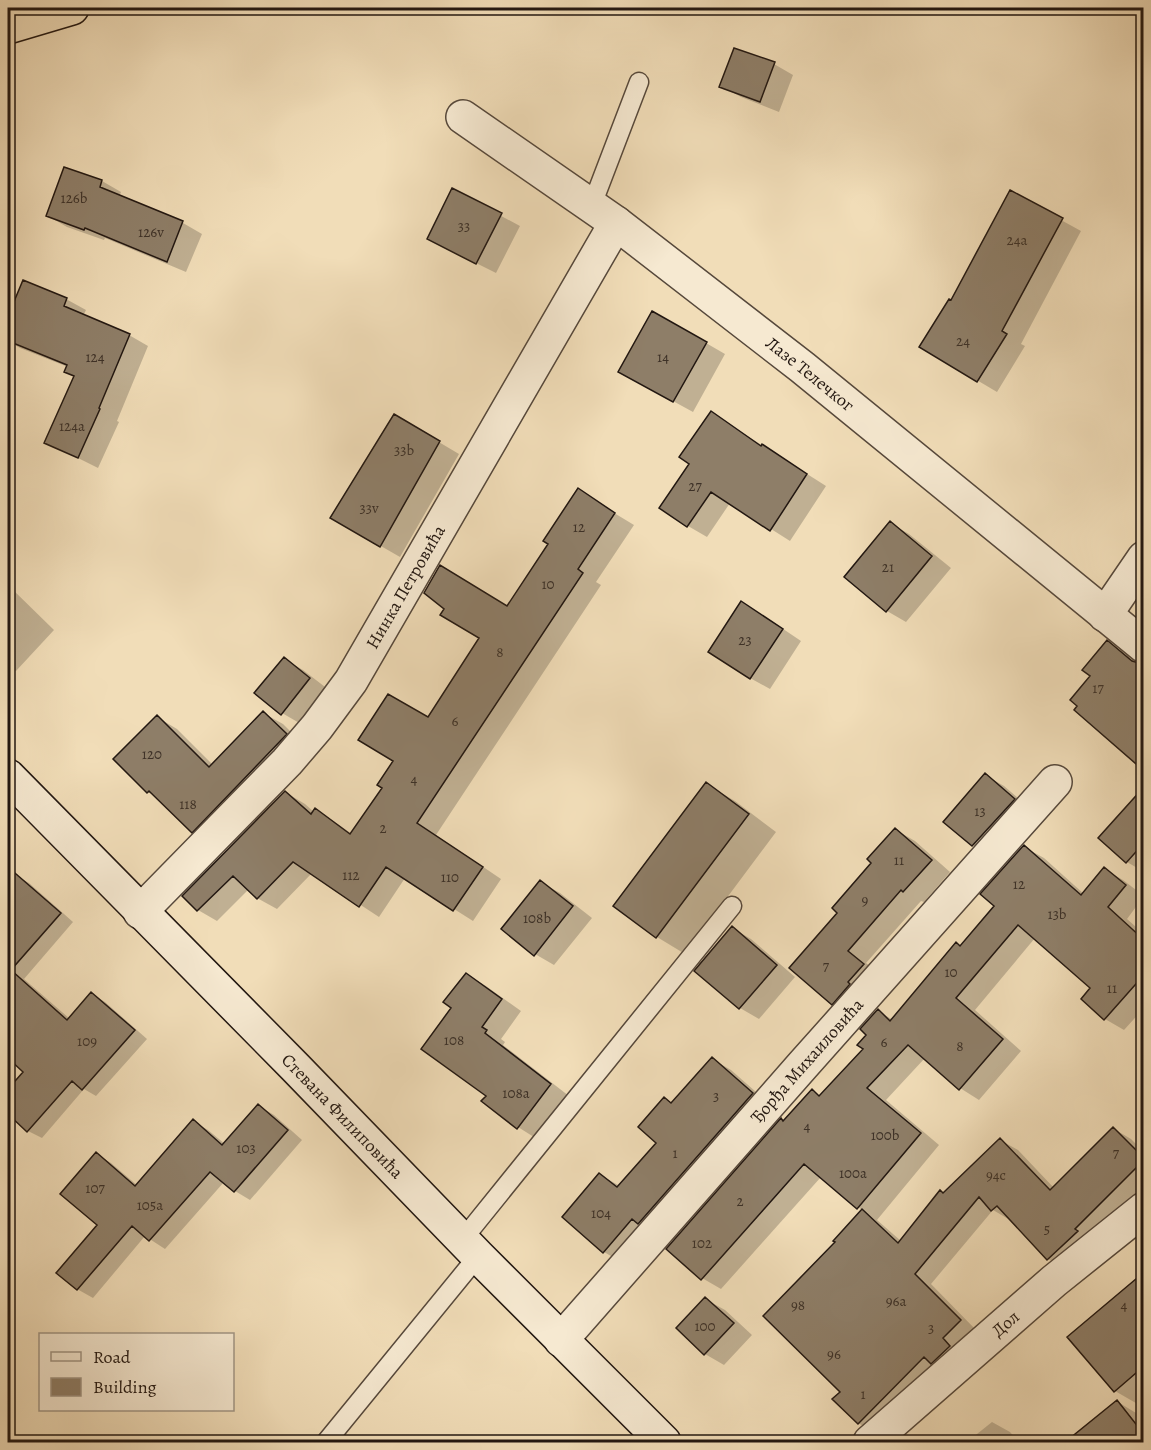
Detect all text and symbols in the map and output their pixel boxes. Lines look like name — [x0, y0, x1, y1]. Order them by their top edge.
house number: 126b — [61, 188, 88, 208]
house number: 33 — [458, 216, 470, 236]
house number: 126v — [138, 222, 164, 242]
house number: 24a — [1007, 230, 1027, 250]
street label: Лазе Телечког — [761, 331, 860, 417]
house number: 24 — [956, 331, 970, 351]
house number: 124 — [85, 347, 105, 367]
house number: 14 — [657, 347, 669, 367]
house number: 124a — [59, 416, 85, 436]
house number: 33b — [394, 440, 414, 460]
house number: 27 — [688, 476, 702, 496]
house number: 33v — [359, 498, 379, 518]
house number: 12 — [573, 517, 585, 537]
street label: Нинка Петровића — [360, 520, 451, 653]
house number: 21 — [882, 557, 894, 577]
house number: 10 — [541, 574, 555, 594]
house number: 23 — [738, 630, 752, 650]
house number: 8 — [496, 642, 504, 662]
house number: 17 — [1092, 678, 1104, 698]
house number: 6 — [452, 711, 459, 731]
house number: 120 — [142, 744, 162, 764]
house number: 4 — [411, 769, 418, 789]
house number: 118 — [179, 794, 197, 814]
house number: 13 — [974, 801, 986, 821]
house number: 2 — [379, 818, 387, 838]
house number: 11 — [894, 850, 904, 870]
house number: 112 — [342, 865, 360, 885]
house number: 110 — [441, 867, 459, 887]
house number: 12 — [1013, 874, 1025, 894]
house number: 9 — [862, 890, 869, 910]
house number: 13b — [1048, 904, 1067, 924]
house number: 108b — [523, 908, 551, 928]
house number: 7 — [823, 956, 830, 976]
house number: 10 — [944, 962, 958, 982]
house number: 11 — [1107, 978, 1117, 998]
street label: Ђорђа Михаиловића — [745, 993, 869, 1129]
house number: 108 — [444, 1030, 464, 1050]
house number: 109 — [77, 1031, 97, 1051]
house number: 6 — [881, 1032, 888, 1052]
house number: 8 — [956, 1036, 964, 1056]
street label: Стевана Филиповића — [276, 1048, 409, 1185]
house number: 108a — [502, 1083, 530, 1103]
house number: 3 — [713, 1086, 719, 1106]
house number: 4 — [804, 1116, 811, 1136]
house number: 100b — [871, 1125, 900, 1145]
house number: 103 — [236, 1138, 256, 1158]
house number: 1 — [672, 1143, 678, 1163]
house number: 7 — [1113, 1143, 1120, 1163]
house number: 100a — [839, 1163, 867, 1183]
house number: 94c — [986, 1165, 1006, 1185]
house number: 107 — [85, 1178, 105, 1198]
house number: 2 — [736, 1191, 744, 1211]
house number: 105a — [137, 1195, 163, 1215]
house number: 104 — [591, 1203, 611, 1223]
house number: 5 — [1044, 1219, 1050, 1239]
house number: 102 — [692, 1233, 712, 1253]
house number: 96a — [886, 1291, 906, 1311]
house number: 98 — [791, 1295, 805, 1315]
house number: 4 — [1121, 1295, 1128, 1315]
street label: Дол — [986, 1305, 1025, 1342]
house number: 100 — [694, 1316, 716, 1336]
house number: 3 — [928, 1318, 934, 1338]
legend — [39, 1333, 234, 1411]
house number: 96 — [827, 1344, 841, 1364]
text: Road — [93, 1345, 131, 1369]
text: Building — [93, 1375, 157, 1399]
house number: 1 — [860, 1384, 866, 1404]

